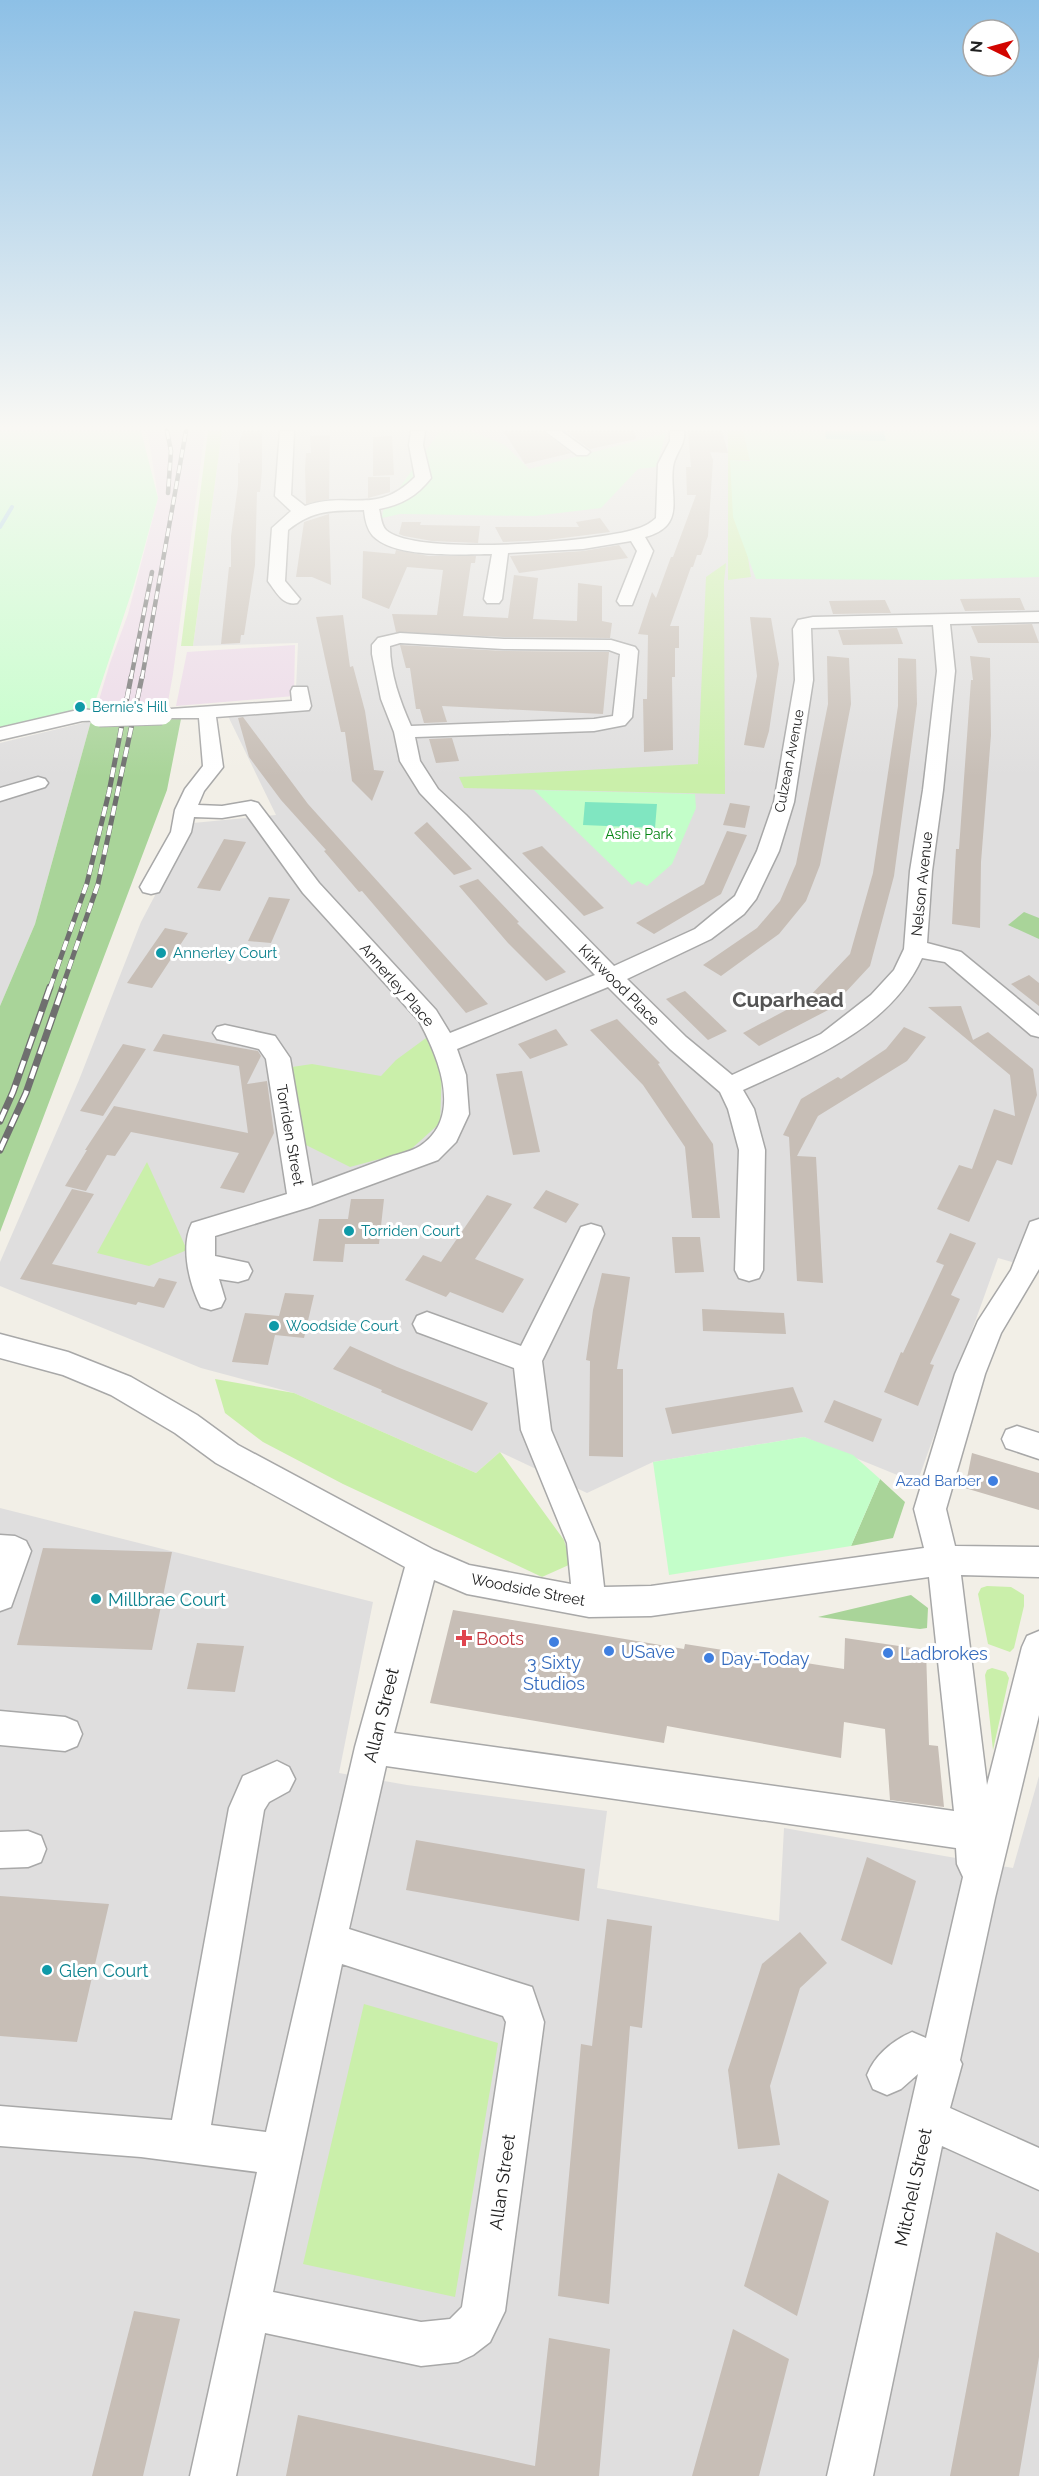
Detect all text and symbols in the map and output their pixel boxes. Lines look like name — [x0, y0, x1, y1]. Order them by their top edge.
north arrow — [961, 18, 1021, 78]
text: N — [967, 40, 987, 54]
place label: Bernie's Hill — [92, 699, 168, 715]
marker: Bernie's Hill — [73, 700, 87, 714]
street label: Culzean Avenue — [771, 708, 807, 814]
park label: Ashie Park — [605, 826, 673, 842]
street label: Nelson Avenue — [908, 831, 936, 937]
street label: Annerley Place — [356, 940, 438, 1030]
street label: Kirkwood Place — [575, 941, 664, 1030]
place label: Annerley Court — [173, 944, 277, 962]
marker: Annerley Court — [154, 946, 168, 960]
district label: Cuparhead — [732, 987, 844, 1012]
street label: Torriden Street — [272, 1083, 308, 1187]
place label: Torriden Court — [361, 1222, 460, 1240]
marker: Torriden Court — [342, 1224, 356, 1238]
place label: Woodside Court — [286, 1317, 399, 1335]
marker: Woodside Court — [267, 1319, 281, 1333]
place label: Azad Barber — [895, 1472, 982, 1490]
marker: Azad Barber — [986, 1474, 1000, 1488]
street label: Woodside Street — [469, 1570, 587, 1610]
place label: Millbrae Court — [108, 1589, 226, 1610]
marker: Millbrae Court — [89, 1592, 103, 1606]
place label: Boots — [476, 1628, 524, 1649]
marker: Boots — [457, 1631, 471, 1645]
marker: 3 Sixty Studios — [547, 1635, 561, 1649]
place label: USave — [621, 1641, 675, 1662]
place label: Ladbrokes — [900, 1643, 988, 1664]
marker: USave — [602, 1644, 616, 1658]
marker: Ladbrokes — [881, 1646, 895, 1660]
place label: Day-Today — [721, 1648, 810, 1669]
marker: Day-Today — [702, 1651, 716, 1665]
place label: 3 Sixty Studios — [523, 1652, 585, 1694]
street label: Allan Street — [359, 1666, 403, 1764]
place label: Glen Court — [59, 1960, 149, 1981]
marker: Glen Court — [40, 1963, 54, 1977]
street label: Mitchell Street — [890, 2126, 936, 2248]
street label: Allan Street — [485, 2133, 519, 2231]

